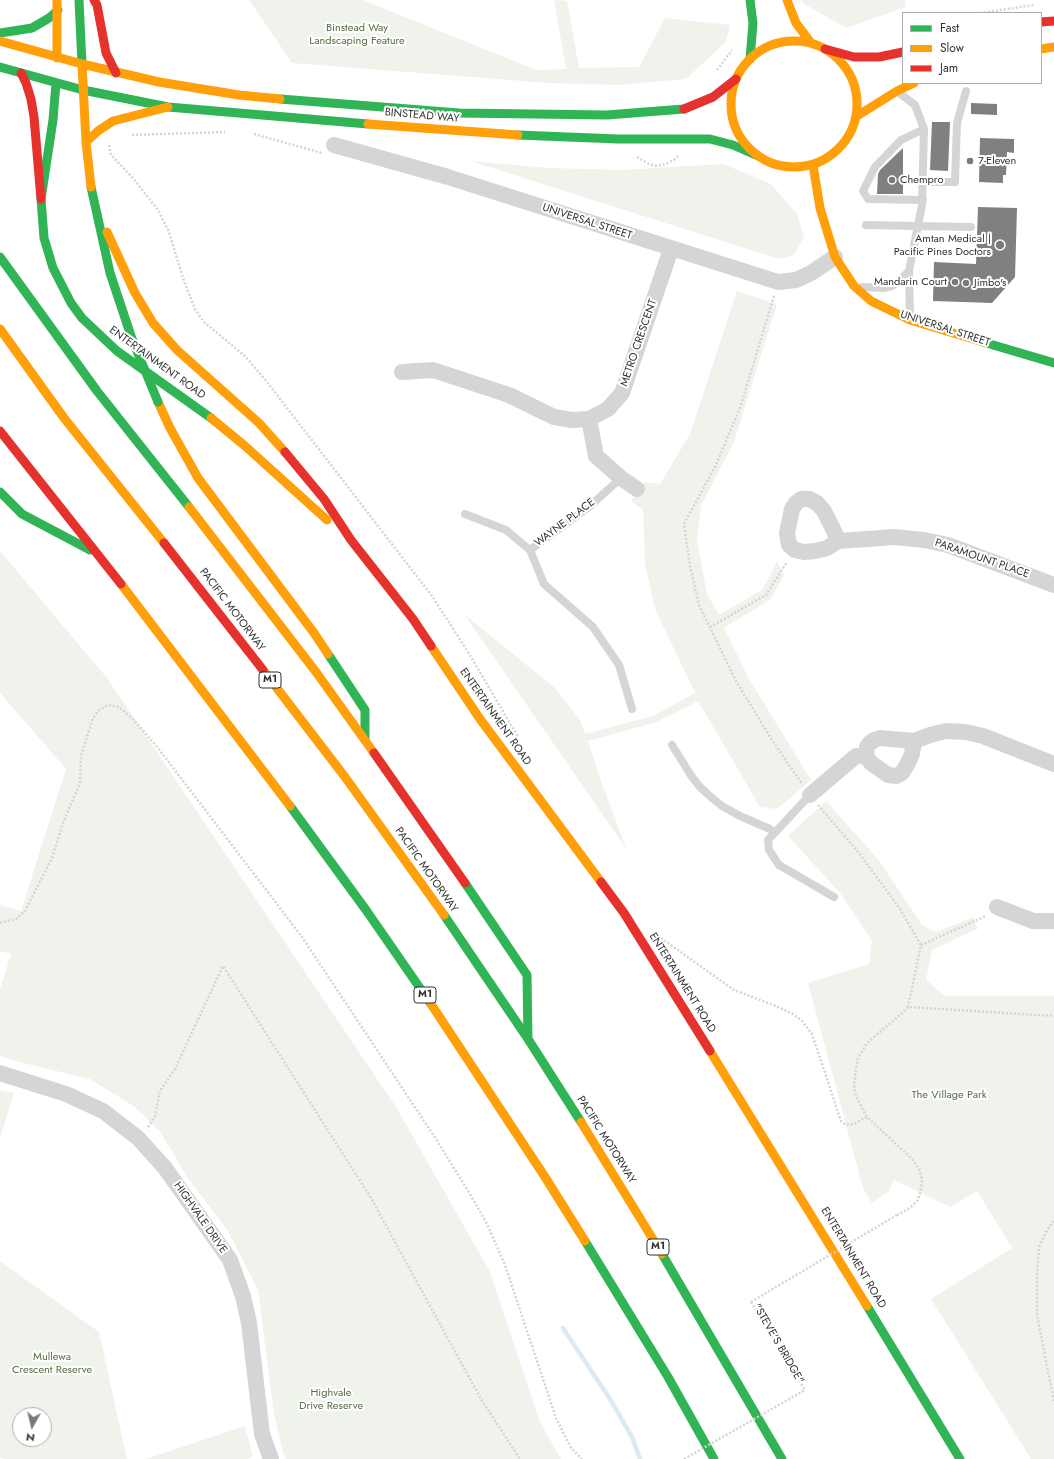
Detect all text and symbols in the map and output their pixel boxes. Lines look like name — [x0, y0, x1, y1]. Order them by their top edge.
legend — [902, 12, 1042, 84]
text: Fast — [940, 19, 959, 37]
park label: Binstead Way Landscaping Feature — [309, 21, 405, 47]
text: Slow — [940, 39, 964, 57]
text: Jam — [940, 59, 958, 77]
street label: BINSTEAD WAY — [384, 106, 460, 126]
place label: 7-Eleven — [978, 154, 1016, 168]
marker: 7-Eleven — [965, 156, 975, 166]
place label: Chempro — [900, 173, 943, 187]
marker: Chempro — [887, 175, 897, 185]
street label: UNIVERSAL STREET — [540, 201, 634, 243]
place label: Amtan Medical | Pacific Pines Doctors — [894, 232, 991, 258]
marker: Amtan Medical | Pacific Pines Doctors — [994, 239, 1006, 251]
place label: Mandarin Court — [874, 275, 947, 289]
place label: Jimbo's — [974, 276, 1006, 290]
marker: Mandarin Court — [950, 277, 960, 287]
marker: Jimbo's — [961, 278, 971, 288]
street label: METRO CRESCENT — [618, 298, 660, 388]
street label: UNIVERSAL STREET — [898, 308, 992, 350]
street label: ENTERTAINMENT ROAD — [106, 324, 208, 402]
street label: WAYNE PLACE — [532, 496, 598, 550]
street label: PARAMOUNT PLACE — [933, 537, 1031, 581]
street label: PACIFIC MOTORWAY — [196, 566, 268, 654]
street label: ENTERTAINMENT ROAD — [456, 666, 534, 768]
road number: M1 — [259, 672, 281, 688]
street label: PACIFIC MOTORWAY — [392, 825, 460, 915]
street label: ENTERTAINMENT ROAD — [646, 931, 718, 1035]
road number: M1 — [414, 987, 436, 1003]
park label: The Village Park — [911, 1088, 987, 1102]
street label: PACIFIC MOTORWAY — [574, 1094, 638, 1186]
street label: HIGHVALE DRIVE — [170, 1180, 230, 1256]
street label: ENTERTAINMENT ROAD — [818, 1205, 888, 1311]
road number: M1 — [647, 1239, 669, 1255]
street label: "STEVE'S BRIDGE" — [750, 1302, 806, 1386]
park label: Mullewa Crescent Reserve — [12, 1350, 92, 1376]
park label: Highvale Drive Reserve — [299, 1386, 363, 1412]
north arrow — [12, 1407, 52, 1447]
text: N — [25, 1429, 36, 1446]

